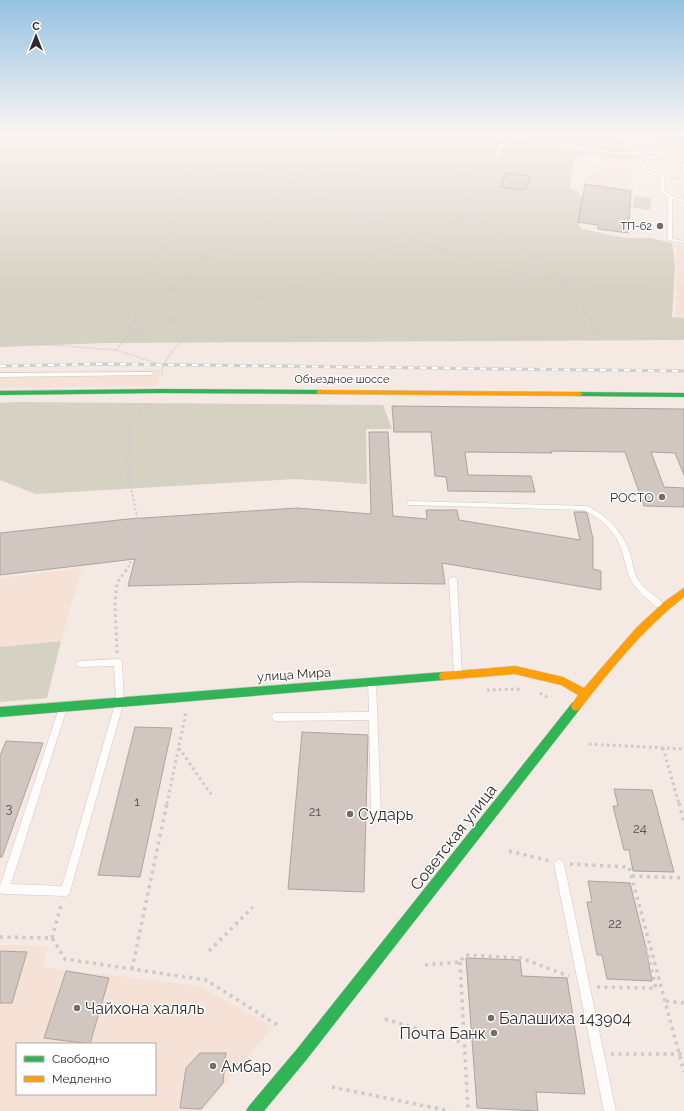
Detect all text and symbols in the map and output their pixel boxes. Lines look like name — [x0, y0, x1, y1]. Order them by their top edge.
north arrow — [16, 16, 56, 56]
text: С — [32, 20, 40, 33]
place label: ТП-62 — [620, 220, 652, 233]
marker: ТП-62 — [655, 221, 665, 231]
street label: Объездное шоссе — [294, 373, 390, 386]
place label: РОСТО — [610, 490, 654, 505]
marker: РОСТО — [657, 492, 667, 502]
street label: улица Мира — [256, 664, 332, 685]
street label: Советская улица — [406, 781, 501, 894]
house number: 1 — [134, 794, 140, 809]
house number: 3 — [6, 801, 13, 816]
house number: 21 — [309, 804, 322, 819]
place label: Сударь — [358, 805, 414, 824]
marker: Сударь — [345, 809, 355, 819]
house number: 24 — [633, 821, 647, 836]
house number: 22 — [608, 916, 622, 931]
place label: Чайхона халяль — [85, 999, 204, 1018]
marker: Чайхона халяль — [72, 1003, 82, 1013]
place label: Балашиха 143904 — [499, 1009, 631, 1028]
marker: Балашиха 143904 — [486, 1013, 496, 1023]
place label: Почта Банк — [400, 1024, 486, 1043]
marker: Почта Банк — [489, 1028, 499, 1038]
legend — [16, 1043, 156, 1095]
text: Свободно — [52, 1052, 109, 1066]
place label: Амбар — [221, 1057, 271, 1076]
marker: Амбар — [208, 1061, 218, 1071]
text: Медленно — [52, 1072, 111, 1086]

